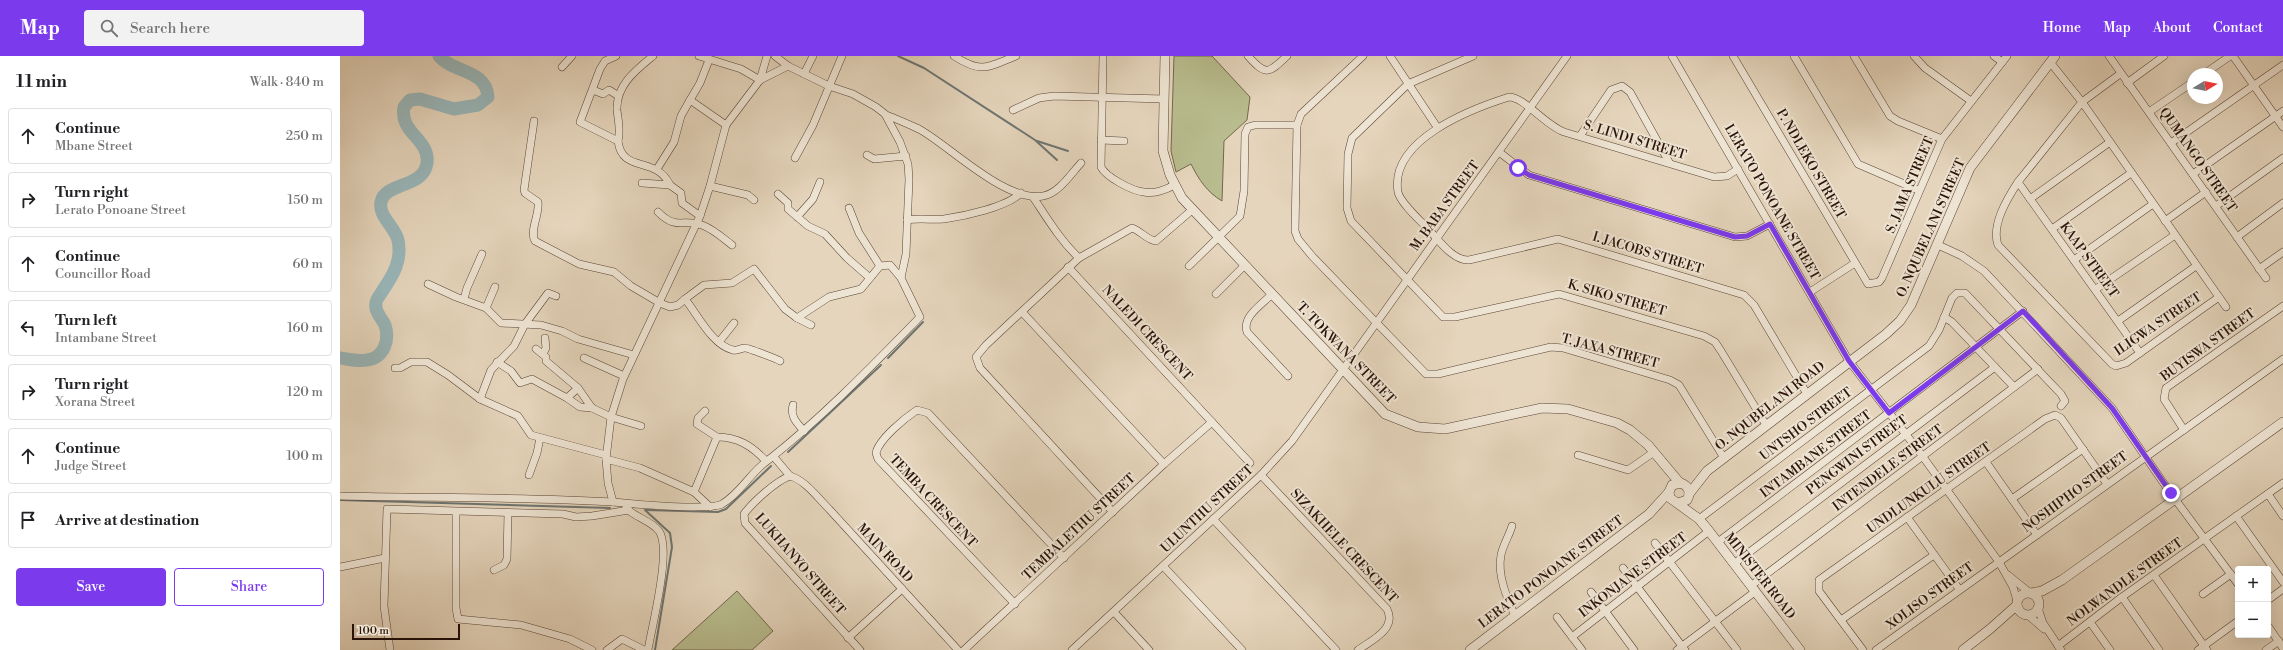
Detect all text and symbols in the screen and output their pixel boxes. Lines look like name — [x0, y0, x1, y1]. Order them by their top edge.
search box — [84, 10, 364, 46]
text: Map — [20, 16, 60, 40]
icon: search — [98, 17, 120, 39]
text: Search here — [130, 19, 210, 38]
text: Home — [2043, 19, 2081, 37]
text: Map — [2103, 19, 2131, 37]
text: About — [2153, 19, 2191, 37]
text: Contact — [2213, 19, 2263, 37]
north arrow — [2187, 68, 2223, 104]
text: 11 min — [16, 71, 67, 93]
text: Walk · 840 m — [250, 74, 324, 90]
street label: QUMANGO STREET — [2156, 105, 2240, 215]
street label: P. NDLEKO STREET — [1773, 106, 1849, 222]
street label: S. LINDI STREET — [1582, 117, 1688, 163]
text: Continue — [55, 119, 120, 138]
street label: LERATO PONOANE STREET — [1721, 121, 1823, 283]
icon: ahead — [17, 125, 39, 147]
text: 250 m — [286, 128, 323, 144]
street label: S. JAMA STREET — [1882, 134, 1938, 236]
text: Mbane Street — [55, 138, 133, 154]
street label: O. NQUBELANI STREET — [1893, 156, 1969, 300]
street label: M. BABA STREET — [1407, 158, 1483, 254]
route start — [1509, 159, 1527, 177]
text: Turn right — [55, 183, 129, 202]
icon: right — [17, 189, 39, 211]
text: 150 m — [288, 192, 323, 208]
text: Lerato Ponoane Street — [55, 202, 186, 218]
street label: KAAP STREET — [2056, 219, 2122, 301]
street label: I. JACOBS STREET — [1591, 229, 1705, 277]
text: Continue — [55, 247, 120, 266]
icon: ahead — [17, 253, 39, 275]
text: 60 m — [292, 256, 323, 272]
text: Councillor Road — [55, 266, 151, 282]
street label: K. SIKO STREET — [1566, 276, 1668, 320]
street label: NALEDI CRESCENT — [1099, 282, 1195, 384]
street label: ILIGWA STREET — [2111, 289, 2205, 359]
street label: T. TOKWANA STREET — [1293, 299, 1399, 407]
street label: BUYISWA STREET — [2157, 305, 2259, 385]
text: Turn left — [55, 311, 117, 330]
icon: left — [17, 317, 39, 339]
text: 160 m — [287, 320, 323, 336]
text: Intambane Street — [55, 330, 157, 346]
street label: T. JAXA STREET — [1559, 330, 1661, 372]
street label: O. NQUBELANI ROAD — [1712, 358, 1828, 454]
text: Turn right — [55, 375, 129, 394]
icon: right — [17, 381, 39, 403]
text: 120 m — [287, 384, 323, 400]
street label: UNTSHO STREET — [1757, 384, 1855, 464]
text: Xorana Street — [55, 394, 135, 410]
street label: INTAMBANE STREET — [1757, 407, 1875, 501]
street label: PENGWINI STREET — [1803, 412, 1911, 498]
street label: INTENDELE STREET — [1830, 421, 1946, 515]
text: Continue — [55, 439, 120, 458]
street label: UNDLUNKULU STREET — [1864, 439, 1994, 537]
icon: ahead — [17, 445, 39, 467]
text: 100 m — [287, 448, 323, 464]
street label: NOSHIPHO STREET — [2019, 448, 2131, 536]
street label: TEMBA CRESCENT — [886, 451, 980, 551]
text: Judge Street — [55, 458, 127, 474]
street label: ULUNTHU STREET — [1157, 462, 1257, 556]
street label: TEMBALETHU STREET — [1019, 470, 1139, 584]
route end — [2162, 484, 2180, 502]
street label: SIZAKHELE CRESCENT — [1287, 486, 1401, 606]
icon: arrive — [17, 509, 39, 531]
street label: LUKHANYO STREET — [752, 510, 848, 618]
text: Arrive at destination — [55, 511, 199, 530]
street label: LERATO PONOANE STREET — [1475, 512, 1627, 632]
street label: MAIN ROAD — [854, 520, 916, 586]
street label: INKONJANE STREET — [1576, 529, 1690, 621]
street label: MINISTER ROAD — [1721, 529, 1799, 623]
street label: NOLWANDLE STREET — [2064, 535, 2186, 629]
street label: XOLISO STREET — [1882, 559, 1977, 634]
map controls — [2235, 566, 2271, 638]
button: + — [2235, 566, 2271, 602]
button: Save — [16, 568, 166, 606]
button: Share — [174, 568, 324, 606]
button: − — [2235, 602, 2271, 638]
scale bar — [352, 622, 460, 641]
text: 100 m — [358, 624, 389, 638]

